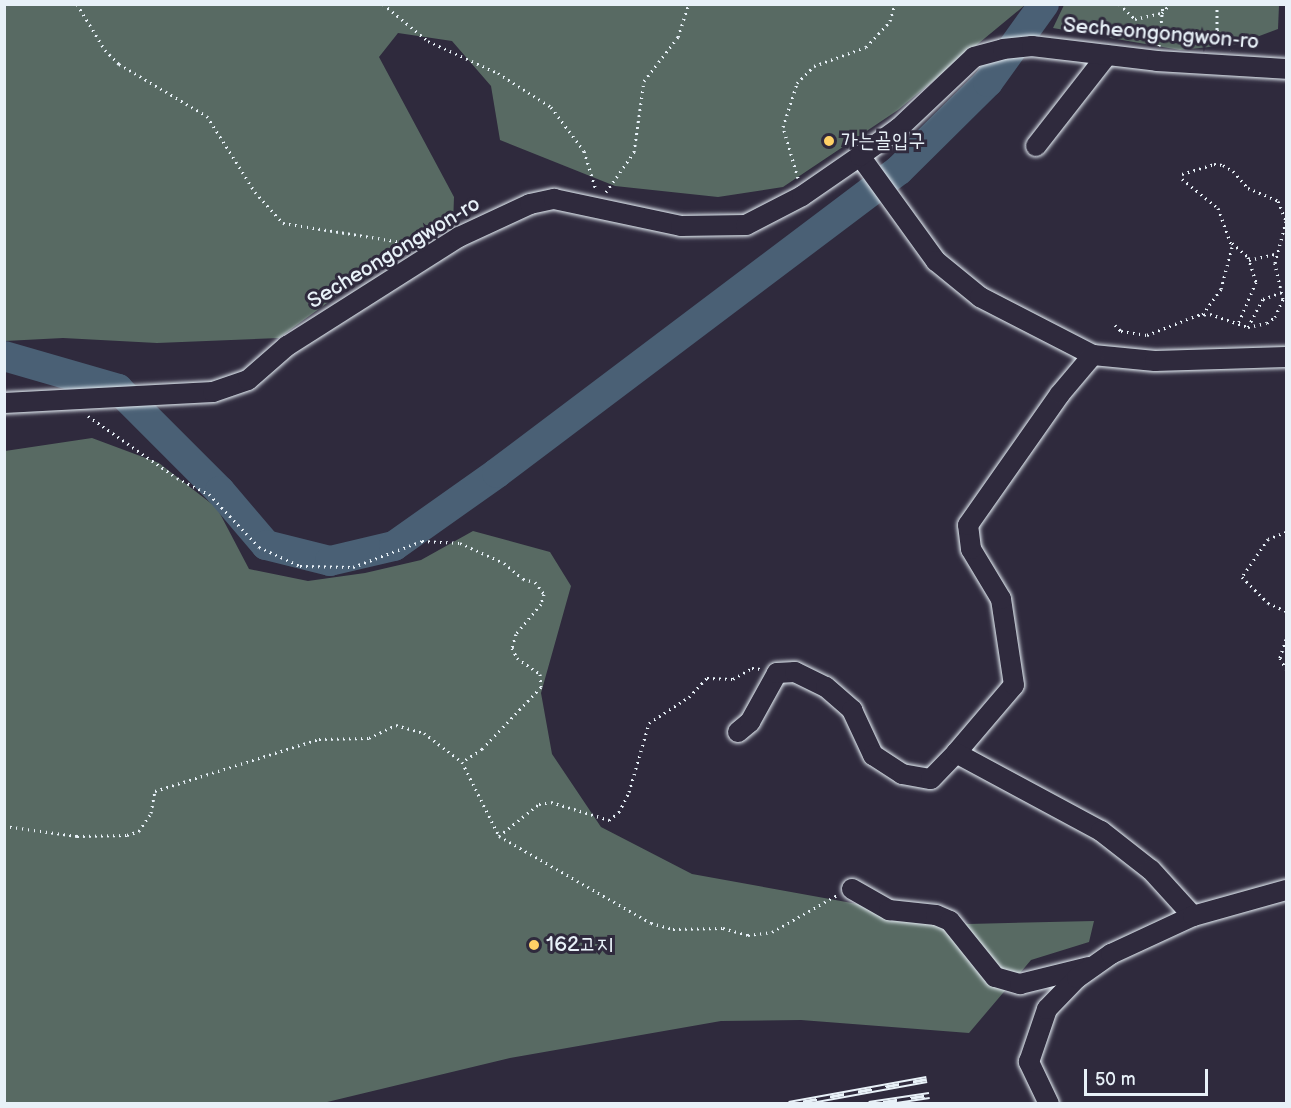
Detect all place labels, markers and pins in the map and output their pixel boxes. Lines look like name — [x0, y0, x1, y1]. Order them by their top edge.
place label: 가는골입구 — [841, 128, 925, 154]
marker: 가는골입구 — [822, 134, 836, 148]
place label: 162고지 — [546, 932, 613, 958]
marker: 162고지 — [527, 938, 541, 952]

